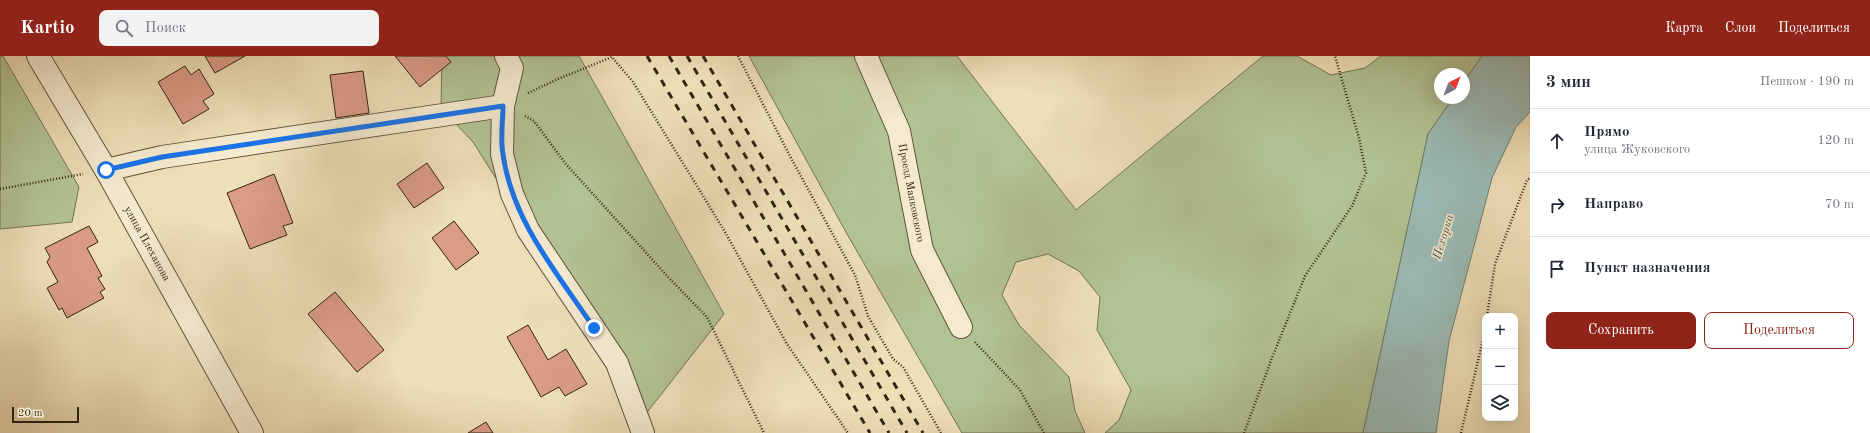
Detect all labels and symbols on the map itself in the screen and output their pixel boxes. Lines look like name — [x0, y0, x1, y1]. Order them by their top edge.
north arrow — [1434, 68, 1470, 104]
street label: Проезд Маяковского — [896, 143, 926, 243]
route start — [97, 161, 115, 179]
street label: улица Плеханова — [122, 204, 172, 284]
water label: Пехорка — [1431, 213, 1457, 262]
route end — [585, 319, 603, 337]
scale bar — [12, 405, 79, 424]

